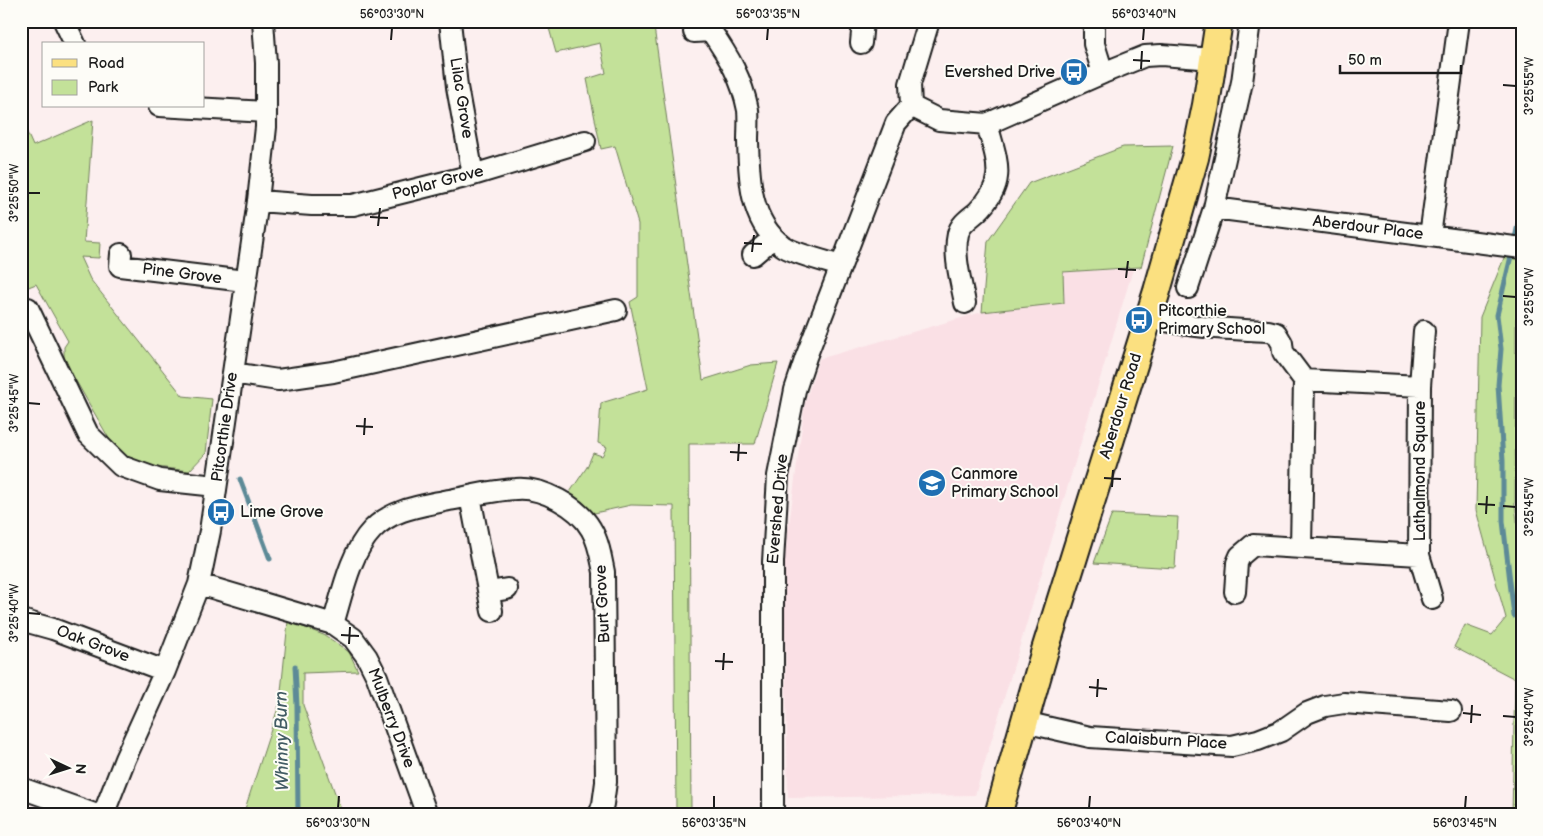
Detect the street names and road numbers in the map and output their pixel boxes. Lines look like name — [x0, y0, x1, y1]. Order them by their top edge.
street label: Lilac Grove — [445, 56, 477, 140]
street label: Poplar Grove — [390, 162, 486, 204]
street label: Aberdour Place — [1312, 212, 1425, 244]
street label: Pine Grove — [141, 260, 223, 288]
street label: Aberdour Road — [1096, 351, 1146, 461]
street label: Pitcorthie Drive — [208, 370, 242, 483]
street label: Lathalmond Square — [1411, 400, 1430, 541]
street label: Evershed Drive — [764, 453, 792, 565]
street label: Burt Grove — [591, 564, 615, 644]
street label: Oak Grove — [54, 621, 133, 667]
street label: Mulberry Drive — [363, 665, 419, 771]
street label: Calaisburn Place — [1105, 728, 1228, 754]

